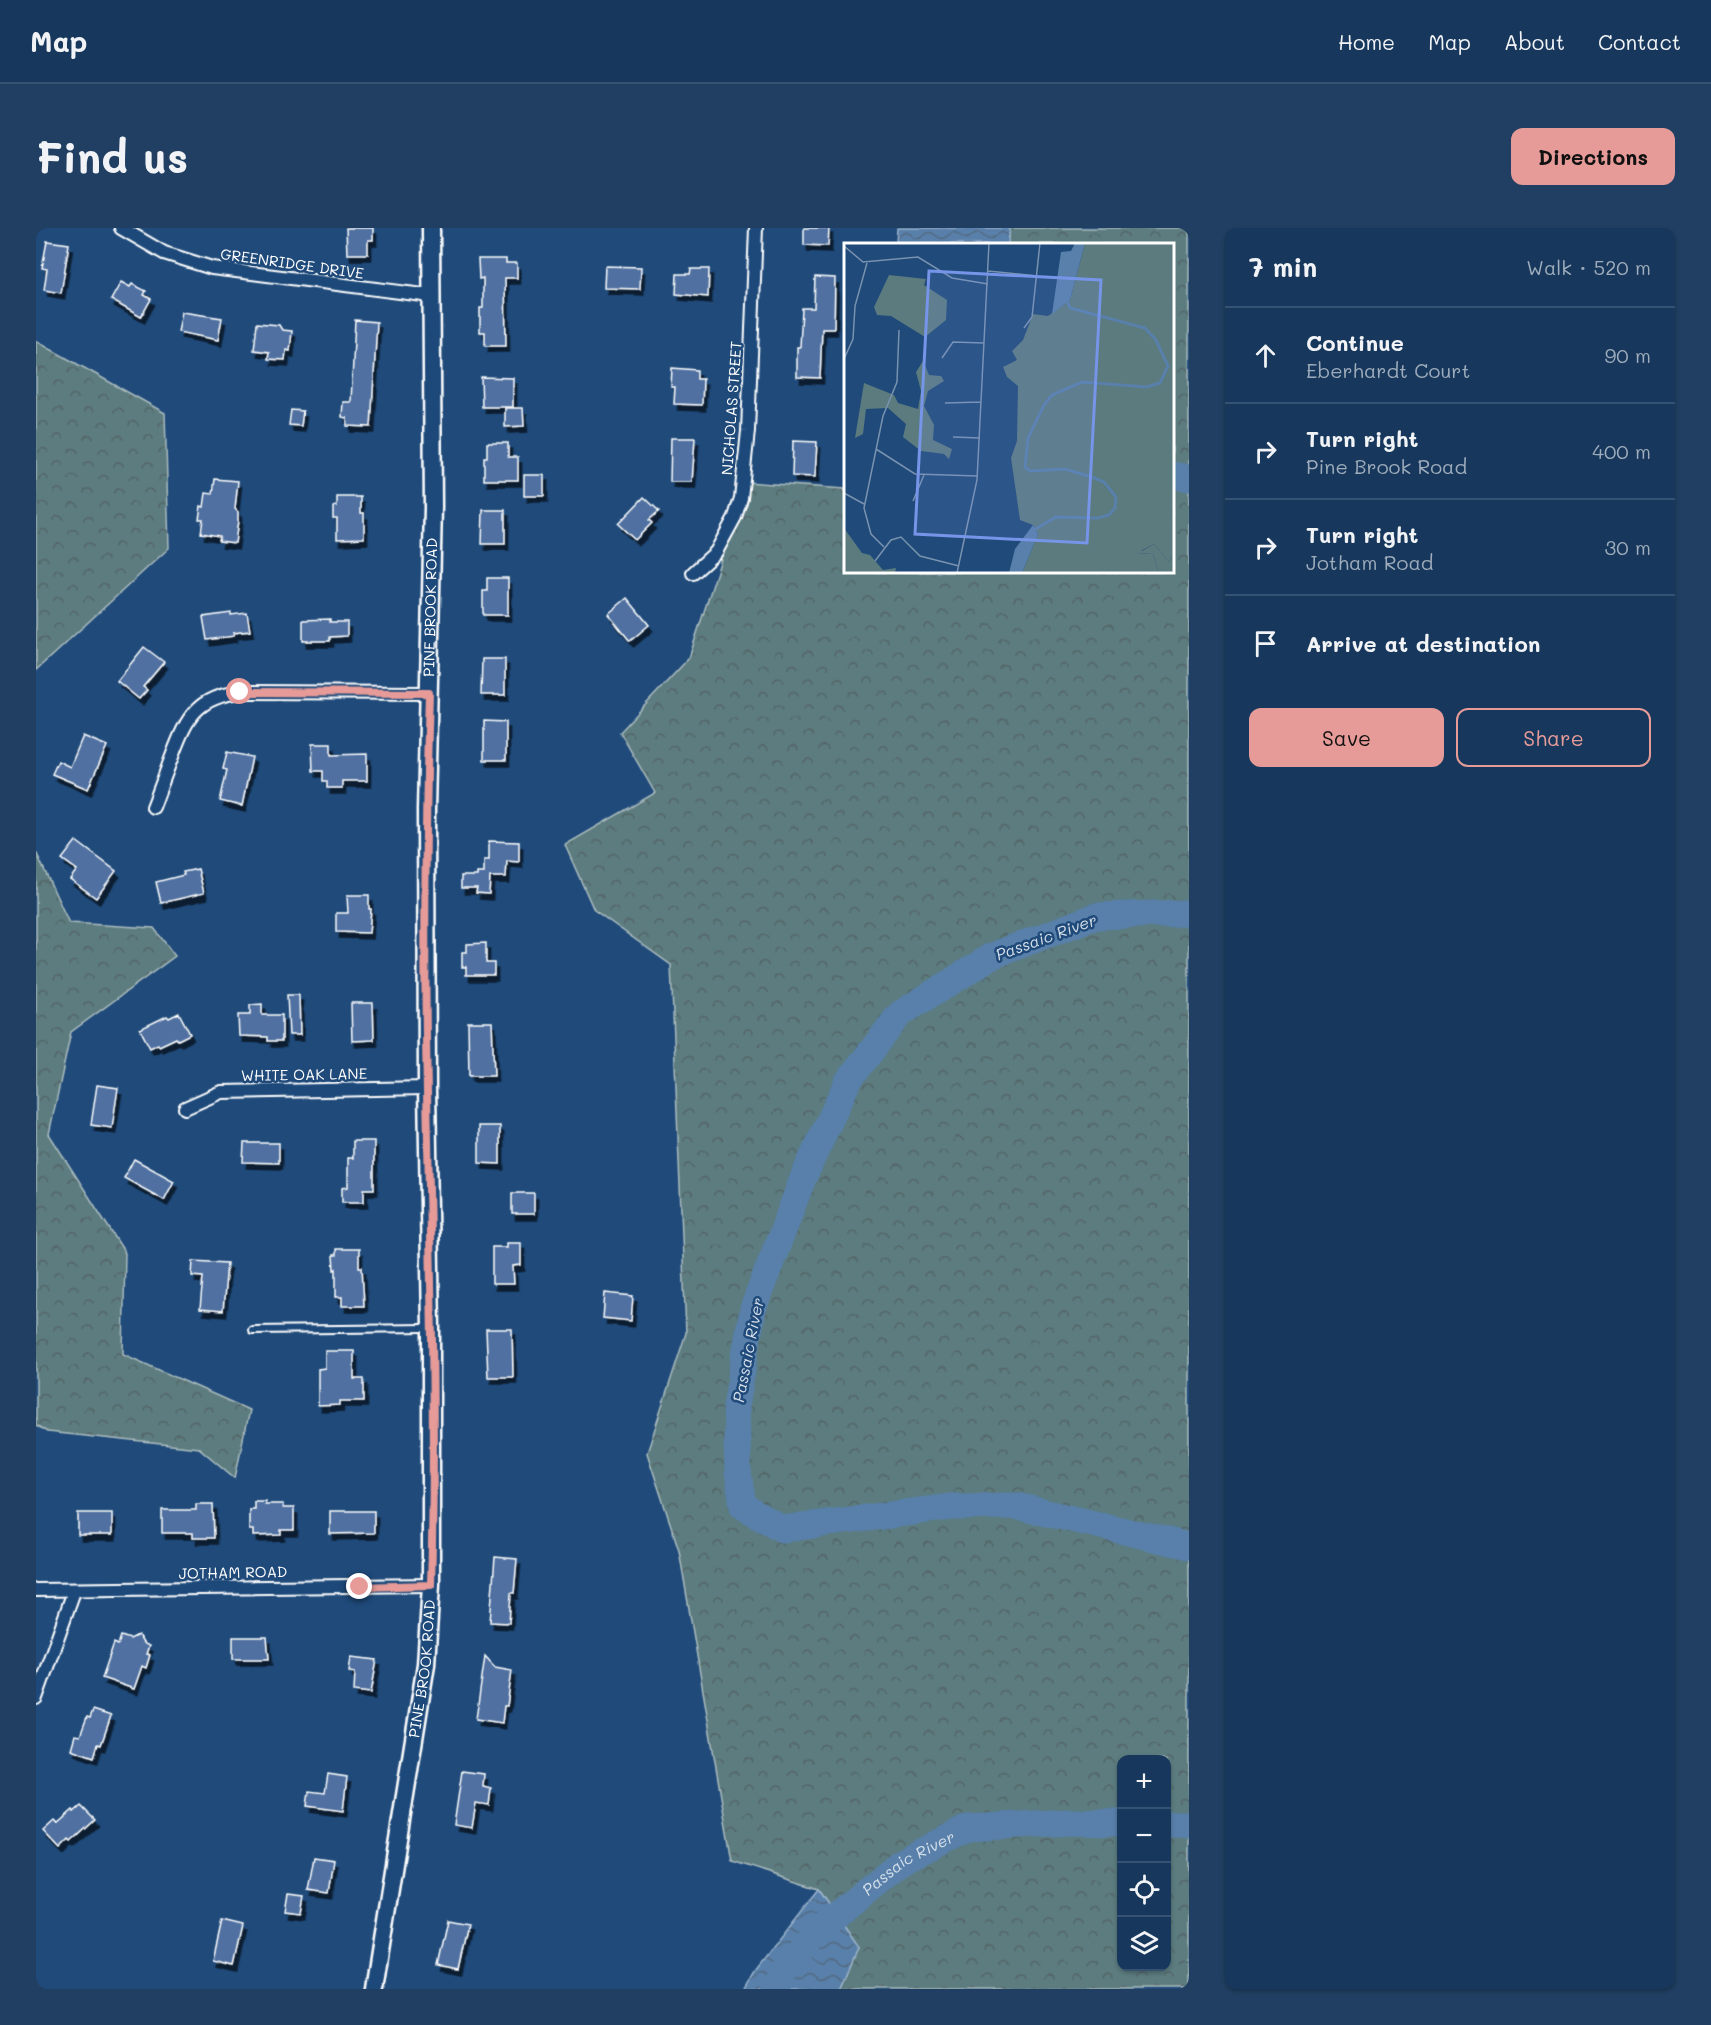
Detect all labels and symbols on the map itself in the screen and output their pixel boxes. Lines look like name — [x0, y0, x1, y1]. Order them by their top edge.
street label: GREENRIDGE DRIVE — [219, 243, 366, 283]
inset map — [844, 243, 1174, 573]
street label: NICHOLAS STREET — [716, 340, 746, 476]
street label: PINE BROOK ROAD — [418, 538, 441, 677]
route start — [226, 678, 252, 704]
water label: Passaic River — [992, 908, 1099, 965]
street label: WHITE OAK LANE — [241, 1063, 368, 1085]
water label: Passaic River — [727, 1296, 768, 1404]
street label: JOTHAM ROAD — [179, 1561, 287, 1583]
route end — [346, 1573, 372, 1599]
street label: PINE BROOK ROAD — [403, 1599, 439, 1739]
water label: Passaic River — [857, 1825, 958, 1900]

